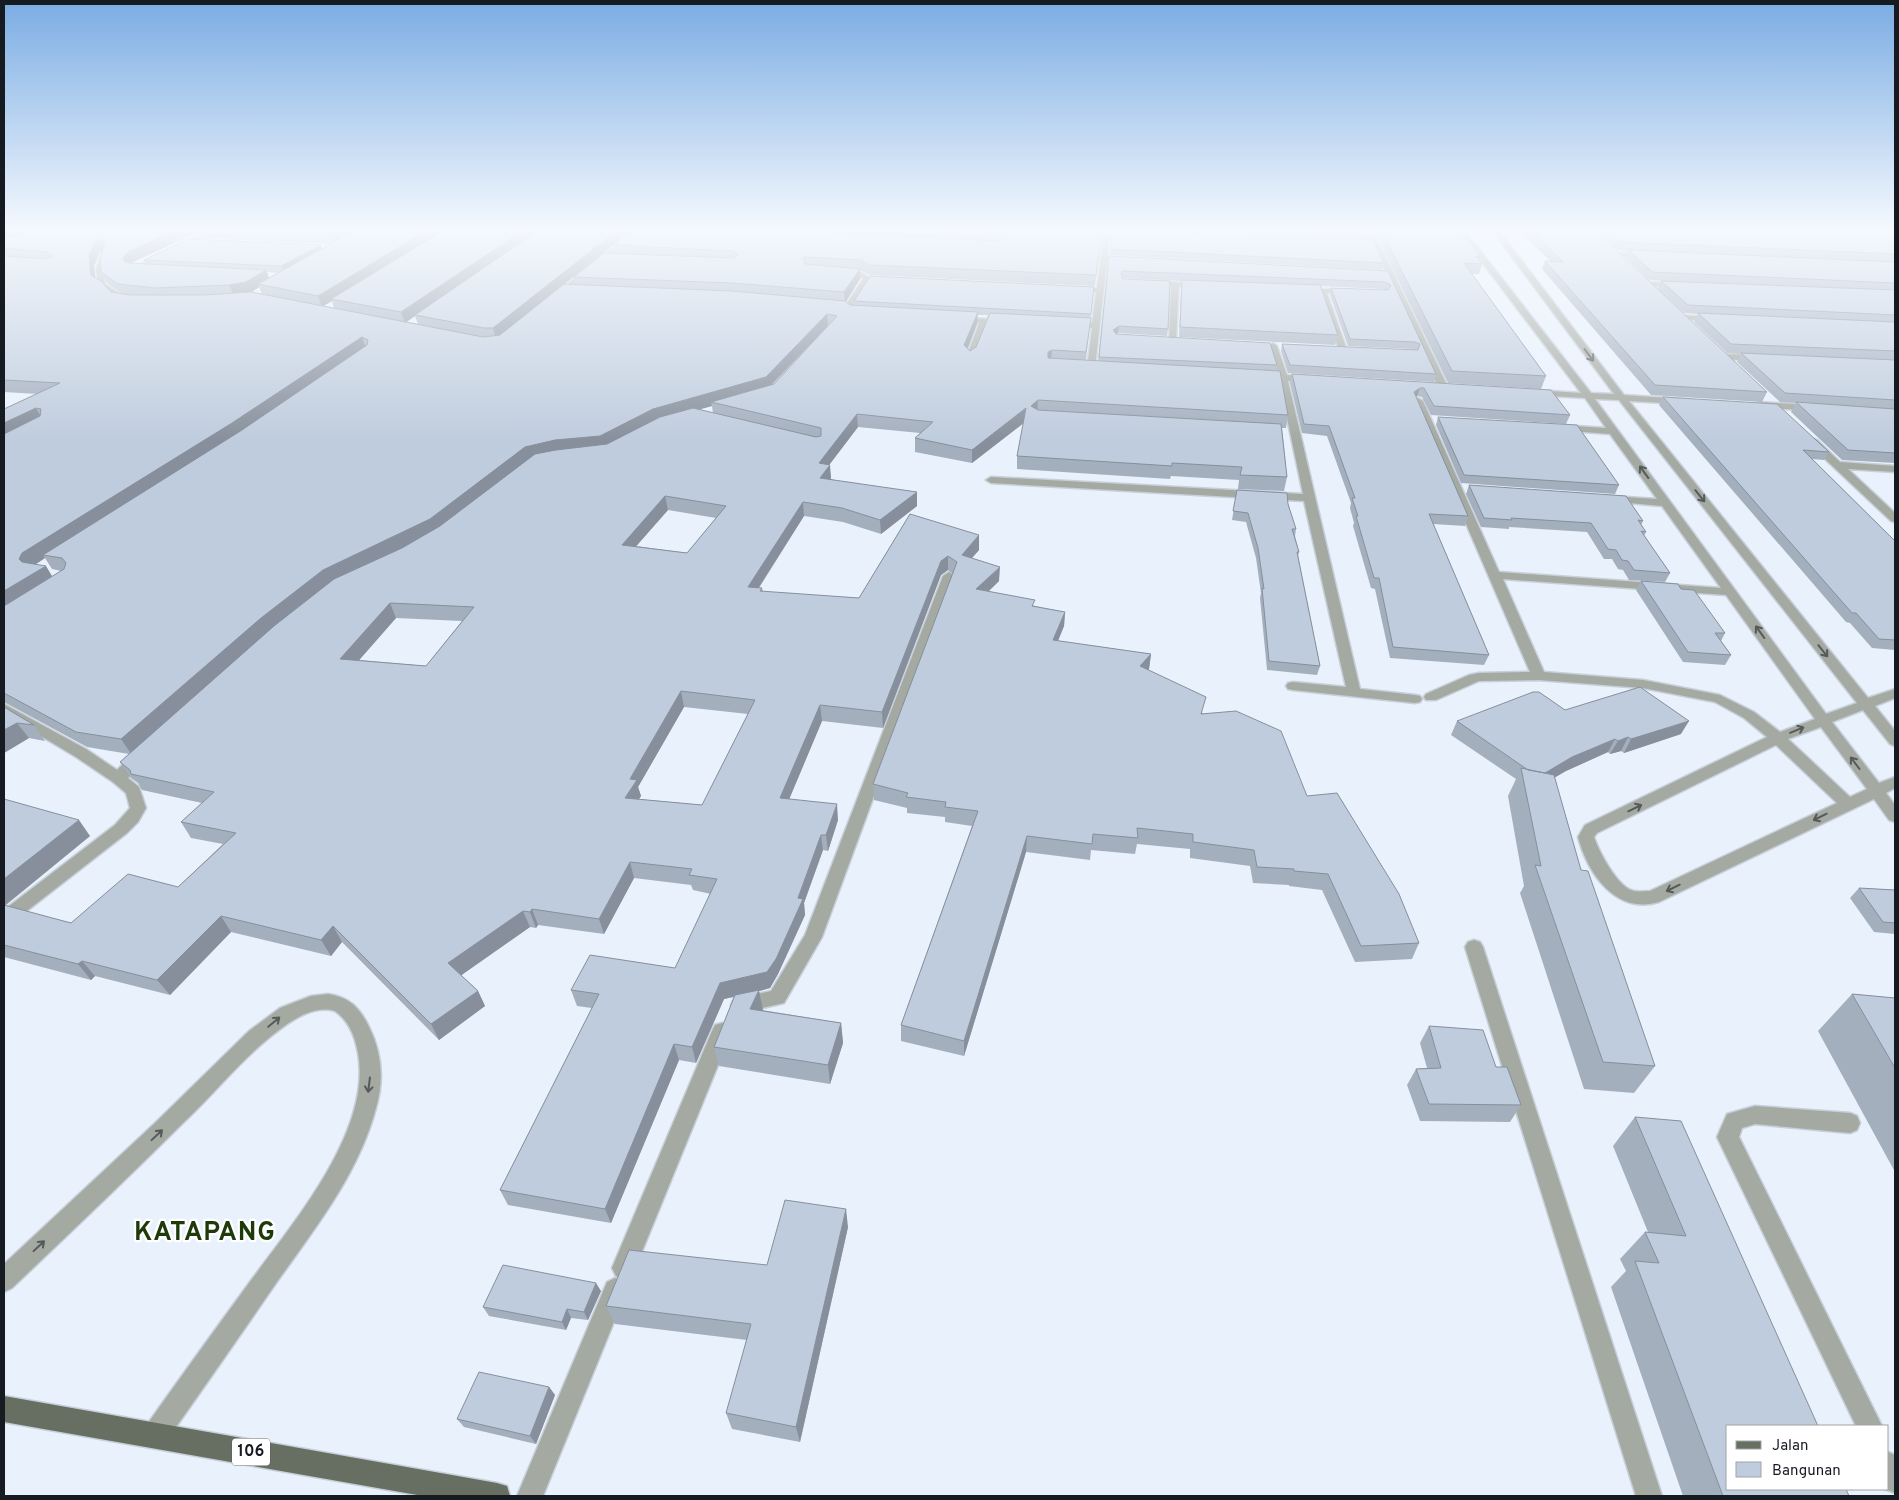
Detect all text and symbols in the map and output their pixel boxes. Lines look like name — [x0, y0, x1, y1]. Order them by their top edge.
one-way arrow — [1583, 348, 1594, 361]
one-way arrow — [1638, 466, 1649, 479]
one-way arrow — [1694, 490, 1705, 503]
one-way arrow — [1755, 625, 1765, 639]
one-way arrow — [1817, 644, 1828, 657]
one-way arrow — [1789, 725, 1804, 734]
one-way arrow — [1850, 757, 1861, 770]
one-way arrow — [1627, 803, 1642, 812]
one-way arrow — [1813, 813, 1828, 823]
one-way arrow — [1666, 883, 1681, 893]
one-way arrow — [268, 1017, 281, 1028]
one-way arrow — [364, 1077, 374, 1093]
one-way arrow — [151, 1129, 164, 1141]
district label: KATAPANG — [134, 1217, 276, 1250]
one-way arrow — [33, 1240, 46, 1252]
legend — [1726, 1425, 1889, 1490]
text: Jalan — [1772, 1437, 1809, 1456]
road number: 106 — [232, 1438, 270, 1465]
text: Bangunan — [1772, 1462, 1841, 1481]

